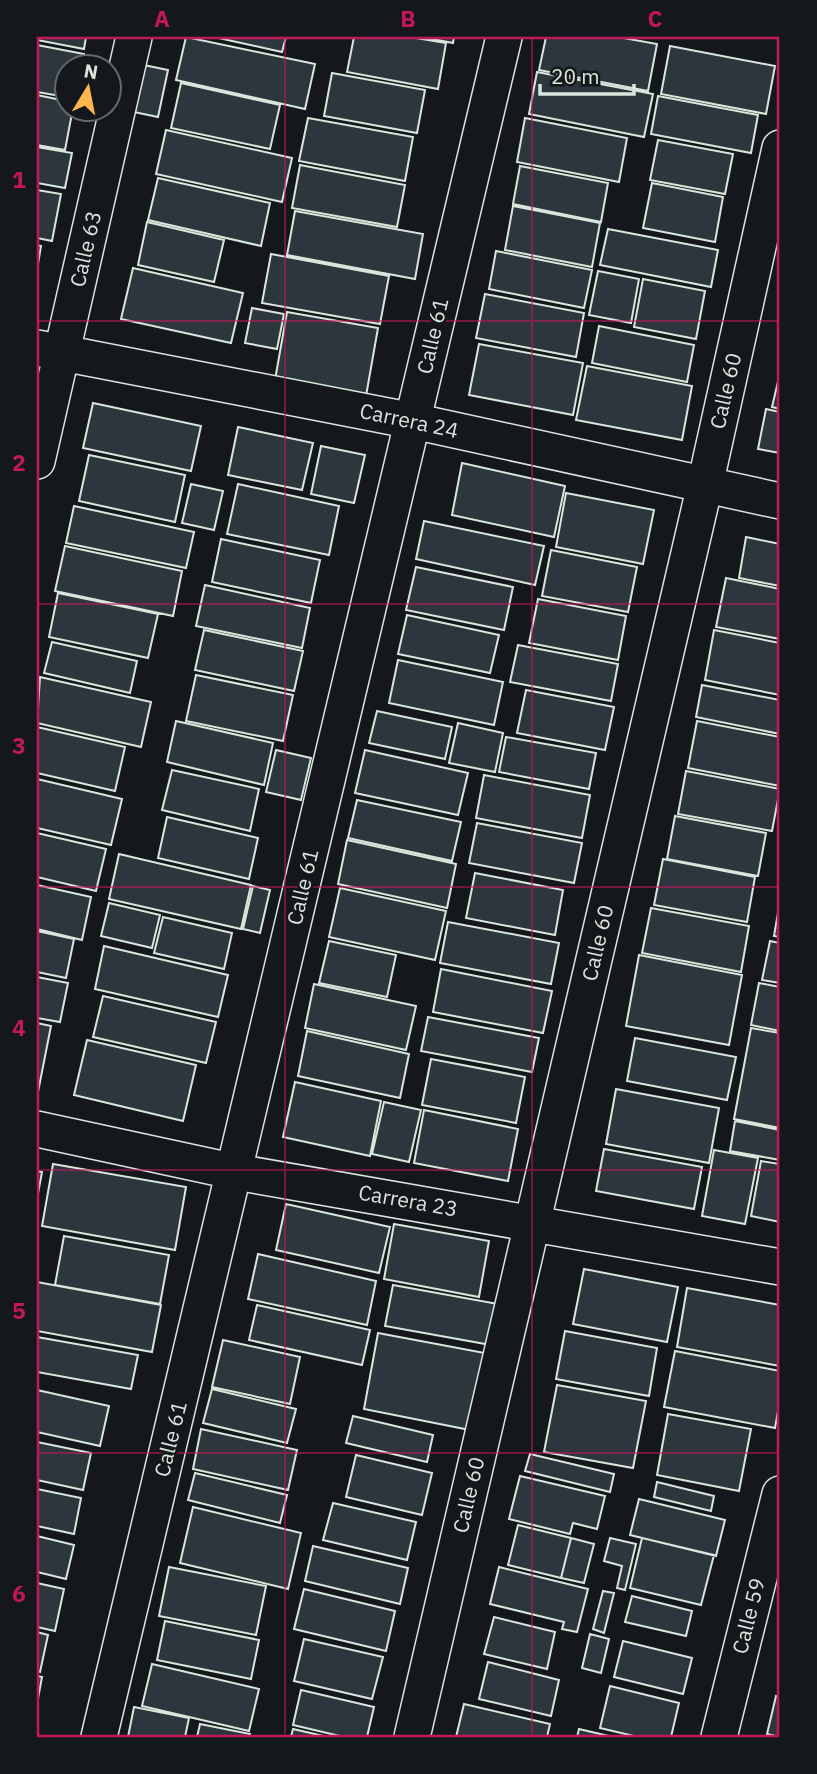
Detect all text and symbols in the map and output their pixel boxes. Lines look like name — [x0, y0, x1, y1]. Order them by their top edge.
text: A — [154, 3, 170, 33]
text: B — [400, 3, 416, 33]
text: C — [648, 3, 663, 33]
north arrow — [52, 52, 122, 122]
scale bar — [540, 52, 635, 96]
text: N — [82, 58, 100, 84]
text: 20 m — [551, 62, 600, 90]
text: 1 — [12, 164, 26, 194]
street label: Calle 63 — [63, 208, 107, 290]
street label: Calle 61 — [410, 295, 454, 377]
street label: Calle 60 — [703, 350, 747, 432]
street label: Carrera 24 — [357, 396, 461, 444]
text: 2 — [12, 447, 26, 477]
text: 3 — [12, 730, 26, 760]
street label: Calle 61 — [280, 846, 324, 928]
street label: Calle 60 — [575, 902, 619, 984]
text: 4 — [12, 1012, 26, 1042]
street label: Carrera 23 — [356, 1178, 460, 1222]
text: 5 — [12, 1295, 26, 1325]
street label: Calle 61 — [147, 1398, 193, 1480]
street label: Calle 60 — [446, 1454, 490, 1536]
street label: Calle 59 — [725, 1575, 771, 1657]
text: 6 — [12, 1578, 26, 1608]

